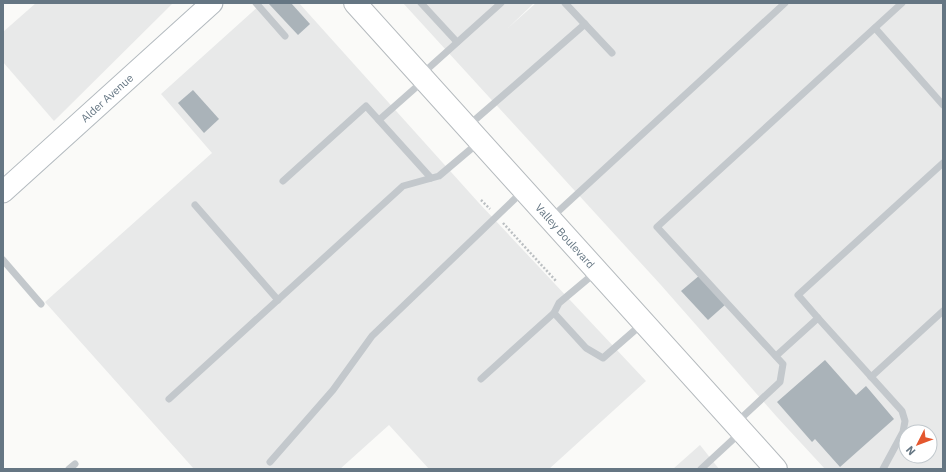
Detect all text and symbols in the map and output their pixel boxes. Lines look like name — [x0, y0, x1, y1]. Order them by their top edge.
street label: Alder Avenue — [78, 71, 136, 125]
street label: Valley Boulevard — [532, 201, 598, 271]
north arrow — [898, 424, 938, 464]
text: N — [903, 443, 918, 458]

